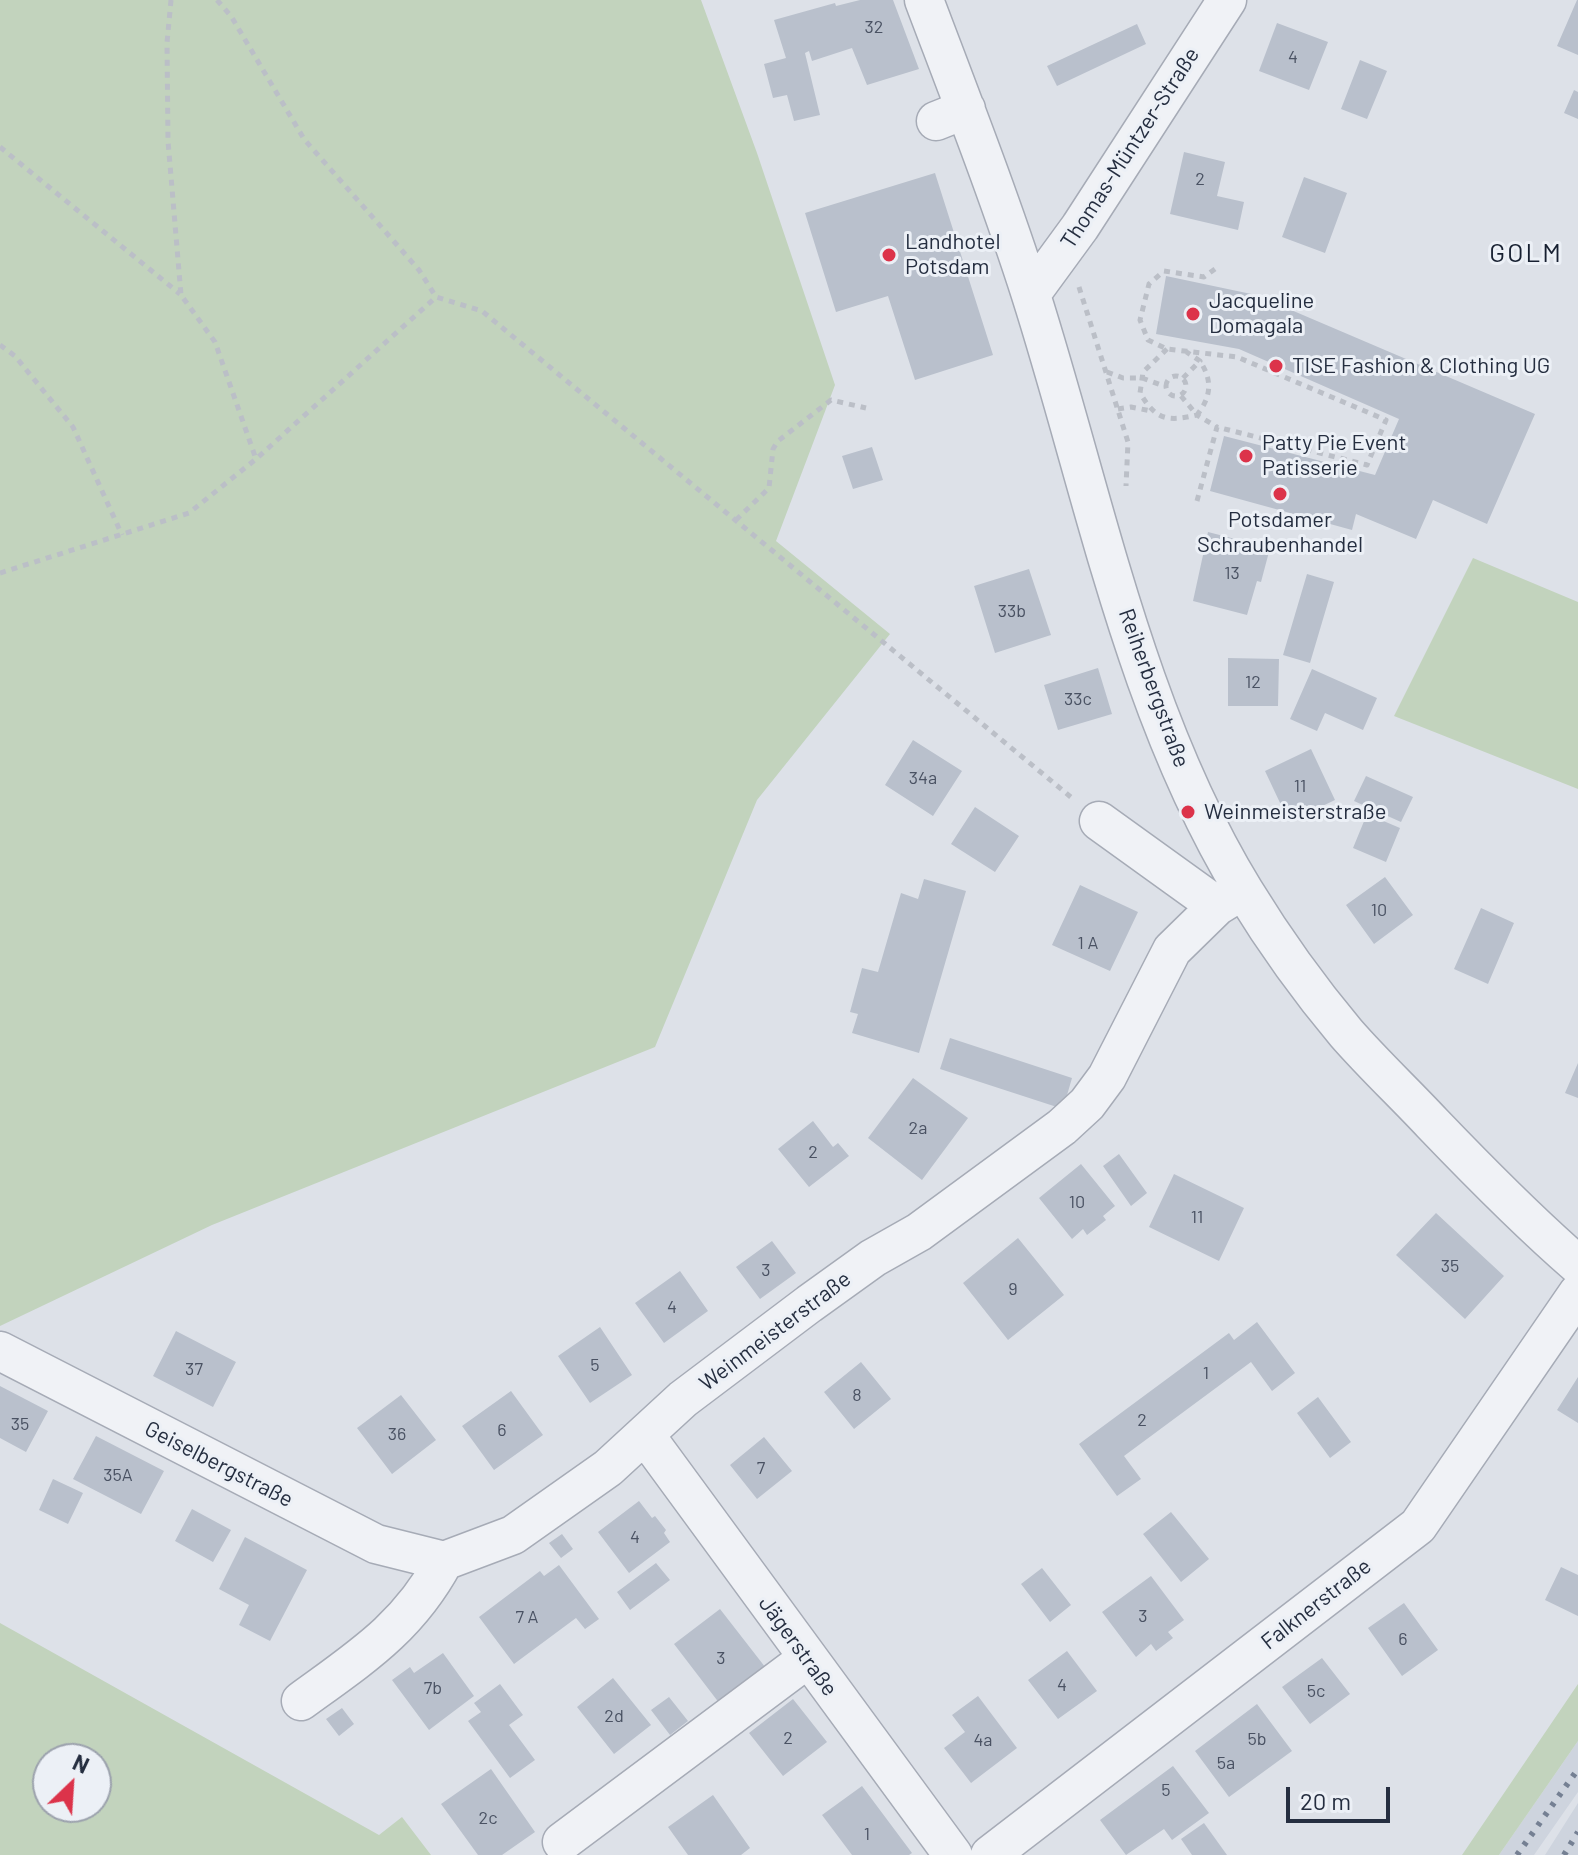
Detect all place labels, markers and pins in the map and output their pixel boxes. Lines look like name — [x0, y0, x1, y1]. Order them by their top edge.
place label: Landhotel Potsdam — [905, 229, 1000, 280]
marker: Landhotel Potsdam — [880, 246, 898, 264]
place label: Jacqueline Domagala — [1209, 288, 1314, 340]
marker: Jacqueline Domagala — [1184, 305, 1202, 323]
place label: TISE Fashion & Clothing UG — [1292, 353, 1550, 379]
marker: TISE Fashion & Clothing UG — [1267, 357, 1285, 375]
place label: Patty Pie Event Patisserie — [1262, 430, 1406, 482]
marker: Patty Pie Event Patisserie — [1237, 447, 1255, 465]
marker: Potsdamer Schraubenhandel — [1271, 485, 1289, 503]
place label: Potsdamer Schraubenhandel — [1197, 507, 1363, 558]
place label: Weinmeisterstraße — [1204, 799, 1386, 825]
marker: Weinmeisterstraße — [1179, 803, 1197, 821]

